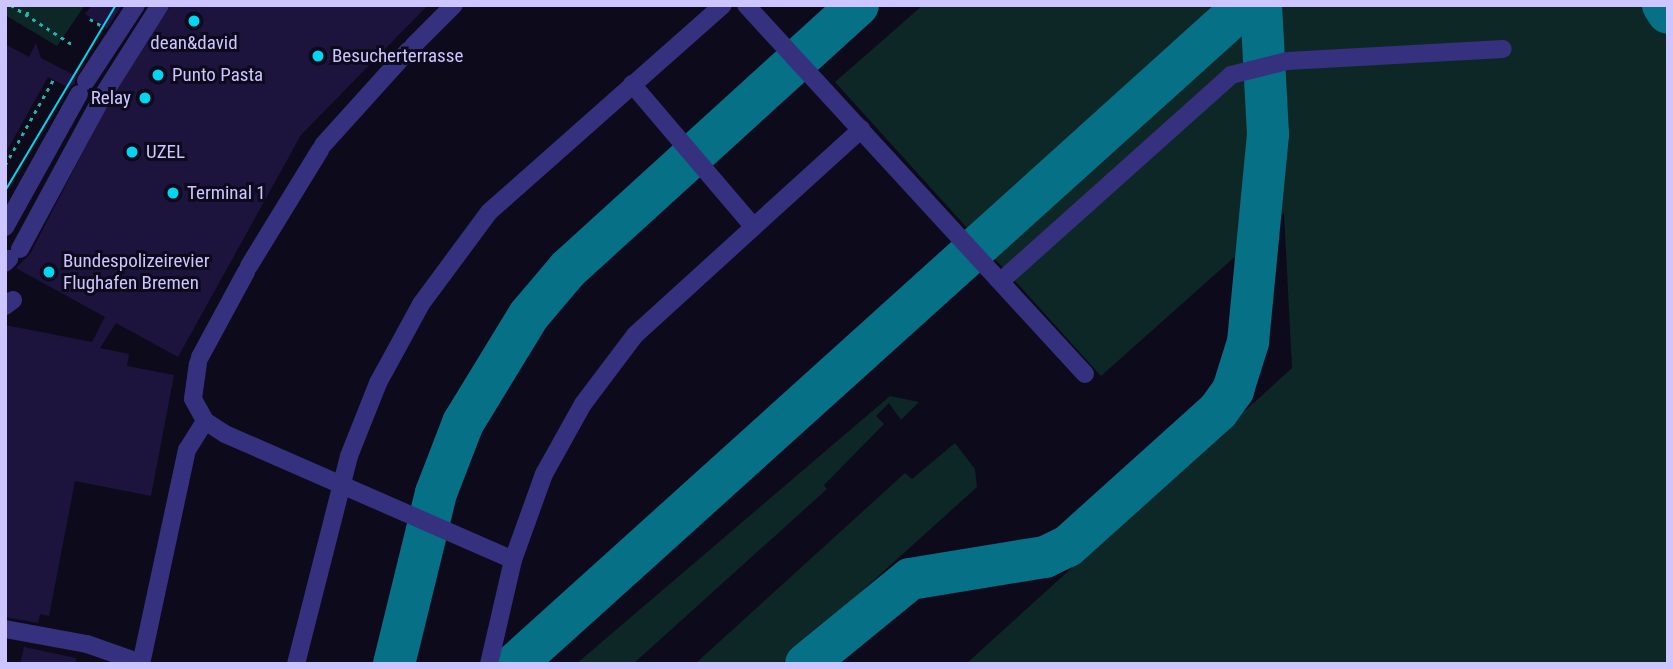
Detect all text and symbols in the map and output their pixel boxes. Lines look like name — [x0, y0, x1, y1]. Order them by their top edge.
marker: dean&david — [186, 13, 202, 29]
place label: dean&david — [150, 32, 238, 54]
place label: Besucherterrasse — [332, 45, 463, 67]
marker: Besucherterrasse — [310, 48, 326, 64]
place label: Punto Pasta — [172, 64, 263, 86]
marker: Punto Pasta — [150, 67, 166, 83]
place label: Relay — [91, 87, 131, 109]
marker: Relay — [137, 90, 153, 106]
place label: UZEL — [146, 141, 185, 163]
marker: UZEL — [124, 144, 140, 160]
place label: Terminal 1 — [187, 182, 266, 204]
marker: Terminal 1 — [165, 185, 181, 201]
place label: Bundespolizeirevier Flughafen Bremen — [63, 250, 209, 294]
marker: Bundespolizeirevier Flughafen Bremen — [41, 264, 57, 280]

